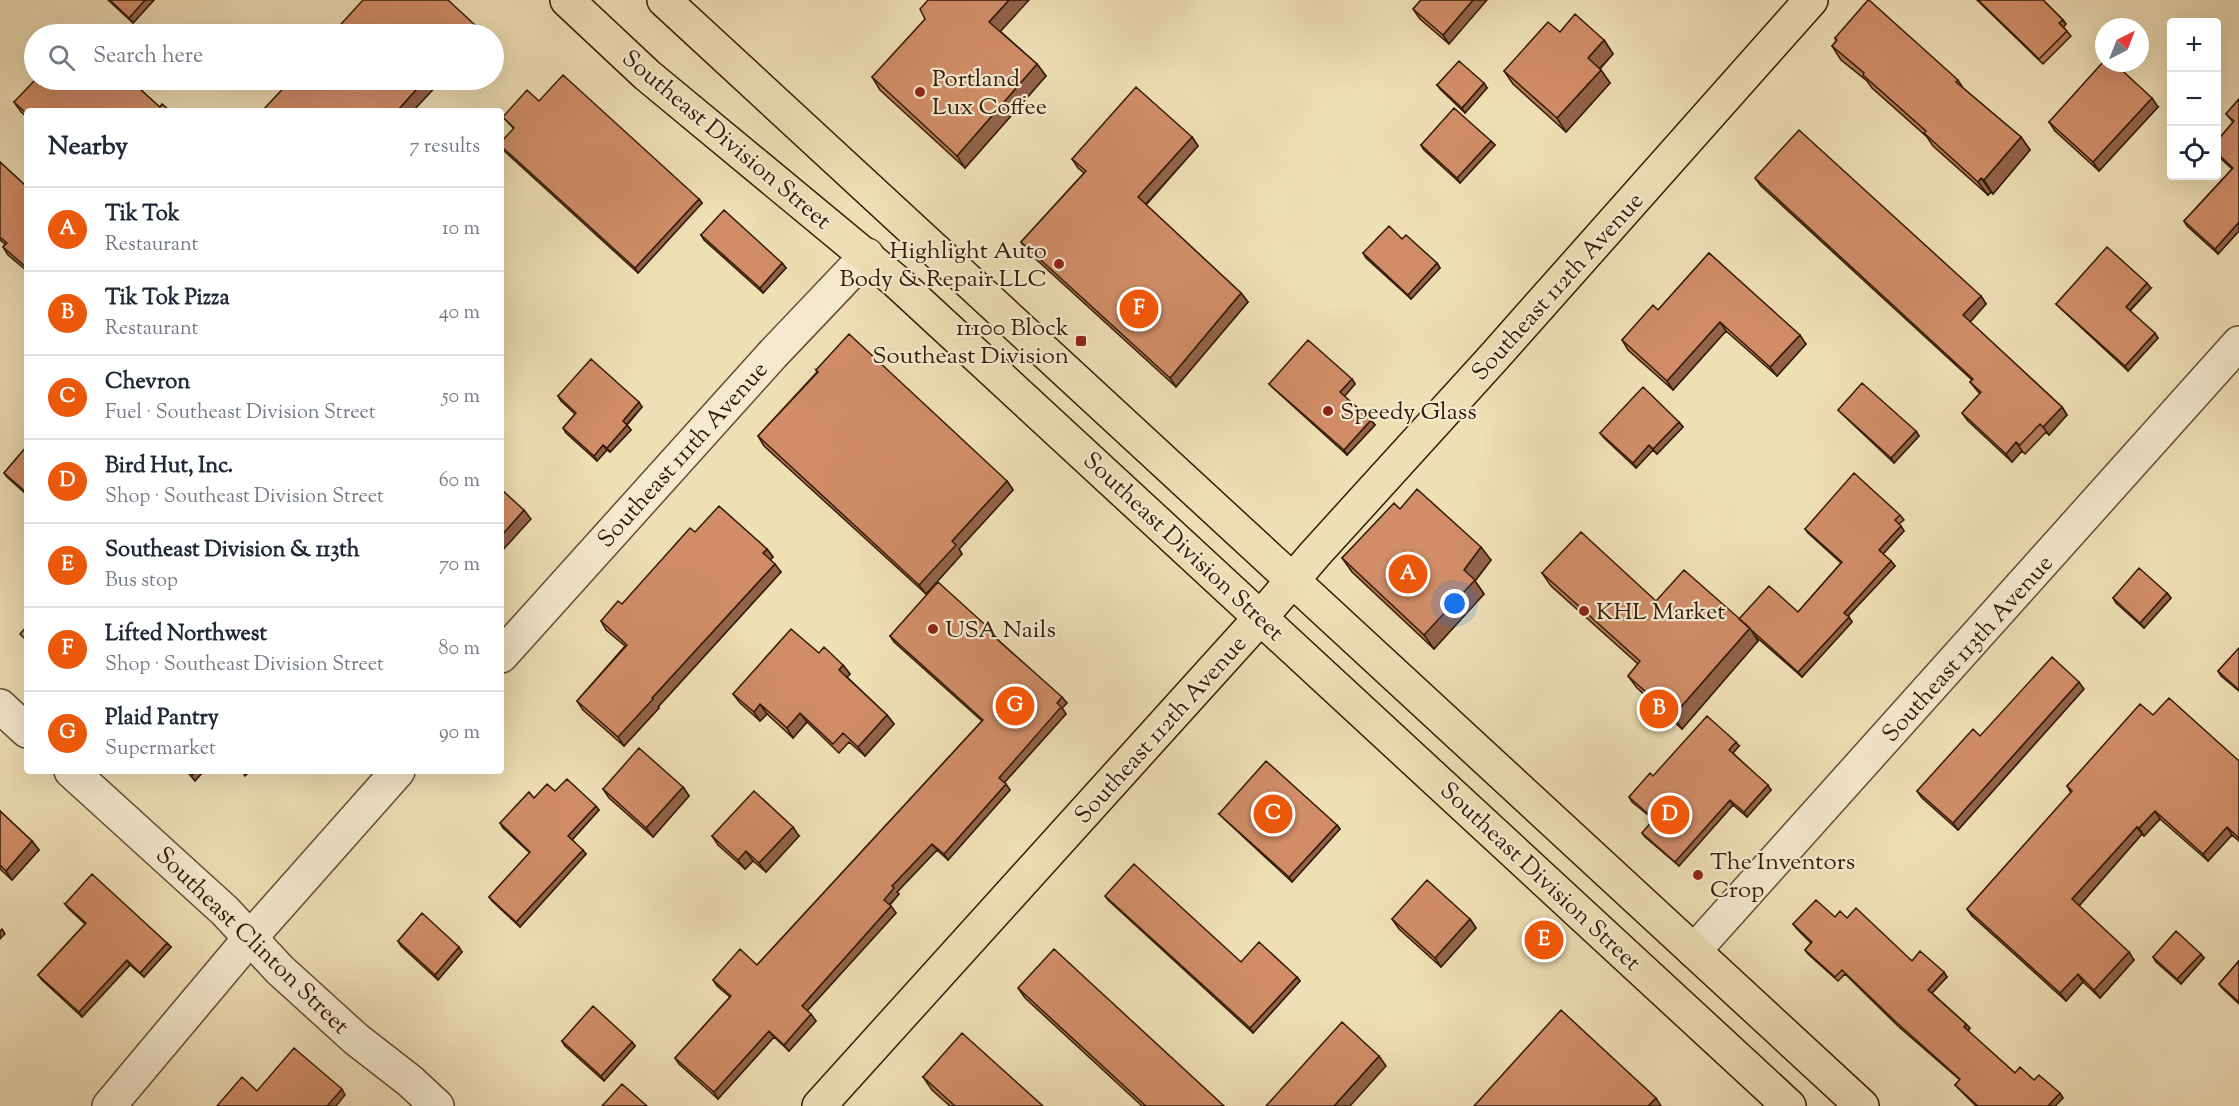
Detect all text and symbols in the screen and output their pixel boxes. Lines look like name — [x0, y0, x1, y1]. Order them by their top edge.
north arrow — [2095, 18, 2149, 72]
map controls — [2167, 18, 2221, 180]
button: + — [2167, 18, 2221, 72]
search box — [24, 24, 504, 90]
icon: search — [45, 41, 78, 74]
text: Search here — [93, 41, 203, 73]
street label: Southeast Division Street — [614, 43, 838, 238]
place label: Portland Lux Coffee — [932, 63, 1047, 125]
button: − — [2167, 72, 2221, 126]
marker: Portland Lux Coffee — [913, 85, 927, 99]
button: locate — [2167, 126, 2221, 180]
text: Nearby — [48, 129, 128, 166]
text: 7 results — [409, 133, 480, 162]
street label: Southeast 112th Avenue — [1464, 186, 1653, 389]
text: Tik Tok — [105, 199, 180, 231]
text: A — [59, 215, 76, 244]
text: 10 m — [442, 215, 480, 244]
text: Restaurant — [105, 231, 198, 260]
place label: Highlight Auto Body & Repair LLC — [840, 235, 1047, 297]
marker: Highlight Auto Body & Repair LLC — [1052, 257, 1066, 271]
text: Tik Tok Pizza — [105, 283, 230, 315]
pin: F — [1120, 286, 1158, 332]
text: B — [61, 299, 74, 328]
text: 40 m — [439, 299, 480, 328]
place label: 11100 Block Southeast Division — [872, 312, 1069, 374]
text: Restaurant — [105, 315, 198, 344]
marker: 11100 Block Southeast Division — [1074, 334, 1088, 348]
street label: Southeast 111th Avenue — [590, 355, 777, 556]
text: Chevron — [105, 367, 190, 399]
text: C — [59, 383, 76, 412]
text: 50 m — [442, 383, 480, 412]
place label: Speedy Glass — [1340, 396, 1477, 430]
text: Fuel · Southeast Division Street — [105, 399, 376, 428]
marker: Speedy Glass — [1321, 404, 1335, 418]
street label: Southeast Division Street — [1075, 445, 1291, 650]
text: Bird Hut, Inc. — [105, 451, 233, 483]
text: D — [60, 467, 75, 496]
text: 60 m — [439, 467, 480, 496]
text: Shop · Southeast Division Street — [105, 483, 384, 512]
text: Southeast Division & 113th — [105, 535, 360, 567]
street label: Southeast 113th Avenue — [1875, 548, 2062, 751]
text: E — [61, 551, 74, 580]
text: 70 m — [439, 551, 480, 580]
pin: A — [1388, 552, 1428, 596]
text: Bus stop — [105, 567, 178, 596]
your location — [1440, 589, 1469, 618]
place label: KHL Market — [1596, 596, 1726, 630]
marker: KHL Market — [1577, 604, 1591, 618]
place label: USA Nails — [945, 614, 1056, 648]
text: Lifted Northwest — [105, 619, 267, 651]
marker: USA Nails — [926, 622, 940, 636]
street label: Southeast 112th Avenue — [1067, 629, 1256, 832]
text: F — [62, 635, 73, 664]
text: 80 m — [439, 635, 480, 664]
text: Shop · Southeast Division Street — [105, 651, 384, 680]
pin: G — [996, 684, 1034, 728]
pin: B — [1640, 686, 1678, 732]
text: Plaid Pantry — [105, 703, 219, 735]
text: G — [59, 719, 76, 748]
text: 90 m — [439, 719, 480, 748]
text: Supermarket — [105, 735, 216, 764]
street label: Southeast Division Street — [1432, 775, 1648, 980]
pin: C — [1254, 792, 1292, 836]
pin: D — [1650, 792, 1690, 838]
street label: Southeast Clinton Street — [147, 840, 356, 1043]
place label: The Inventors Crop — [1710, 846, 1855, 908]
marker: The Inventors Crop — [1691, 868, 1705, 882]
pin: E — [1524, 918, 1564, 962]

